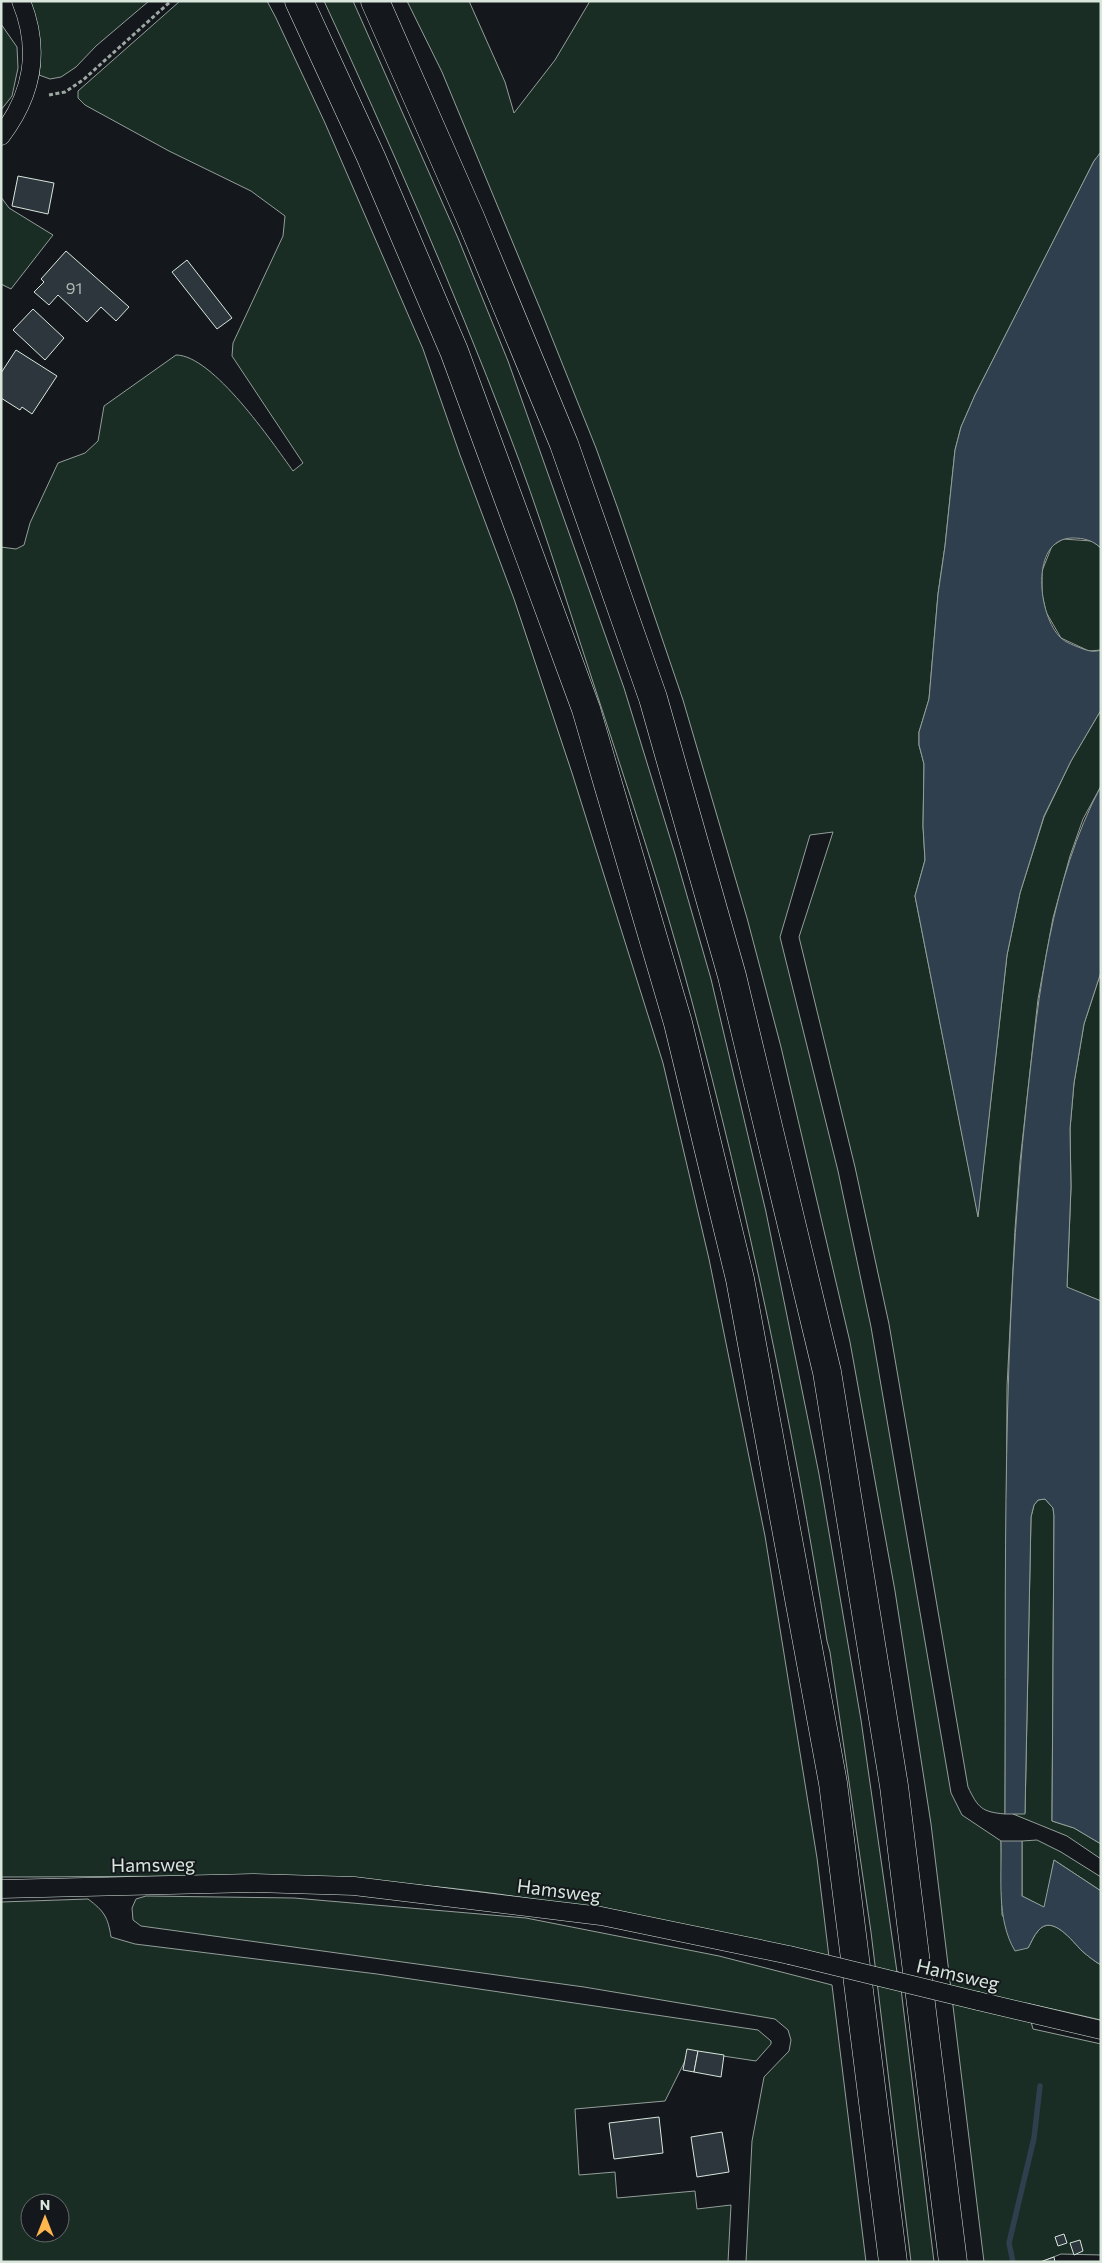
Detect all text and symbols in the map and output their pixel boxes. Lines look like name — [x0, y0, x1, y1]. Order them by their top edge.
house number: 91 — [66, 278, 82, 297]
street label: Hamsweg — [111, 1852, 195, 1876]
street label: Hamsweg — [516, 1873, 602, 1907]
street label: Hamsweg — [914, 1953, 1002, 1995]
north arrow — [20, 2193, 70, 2243]
text: N — [40, 2196, 50, 2213]

